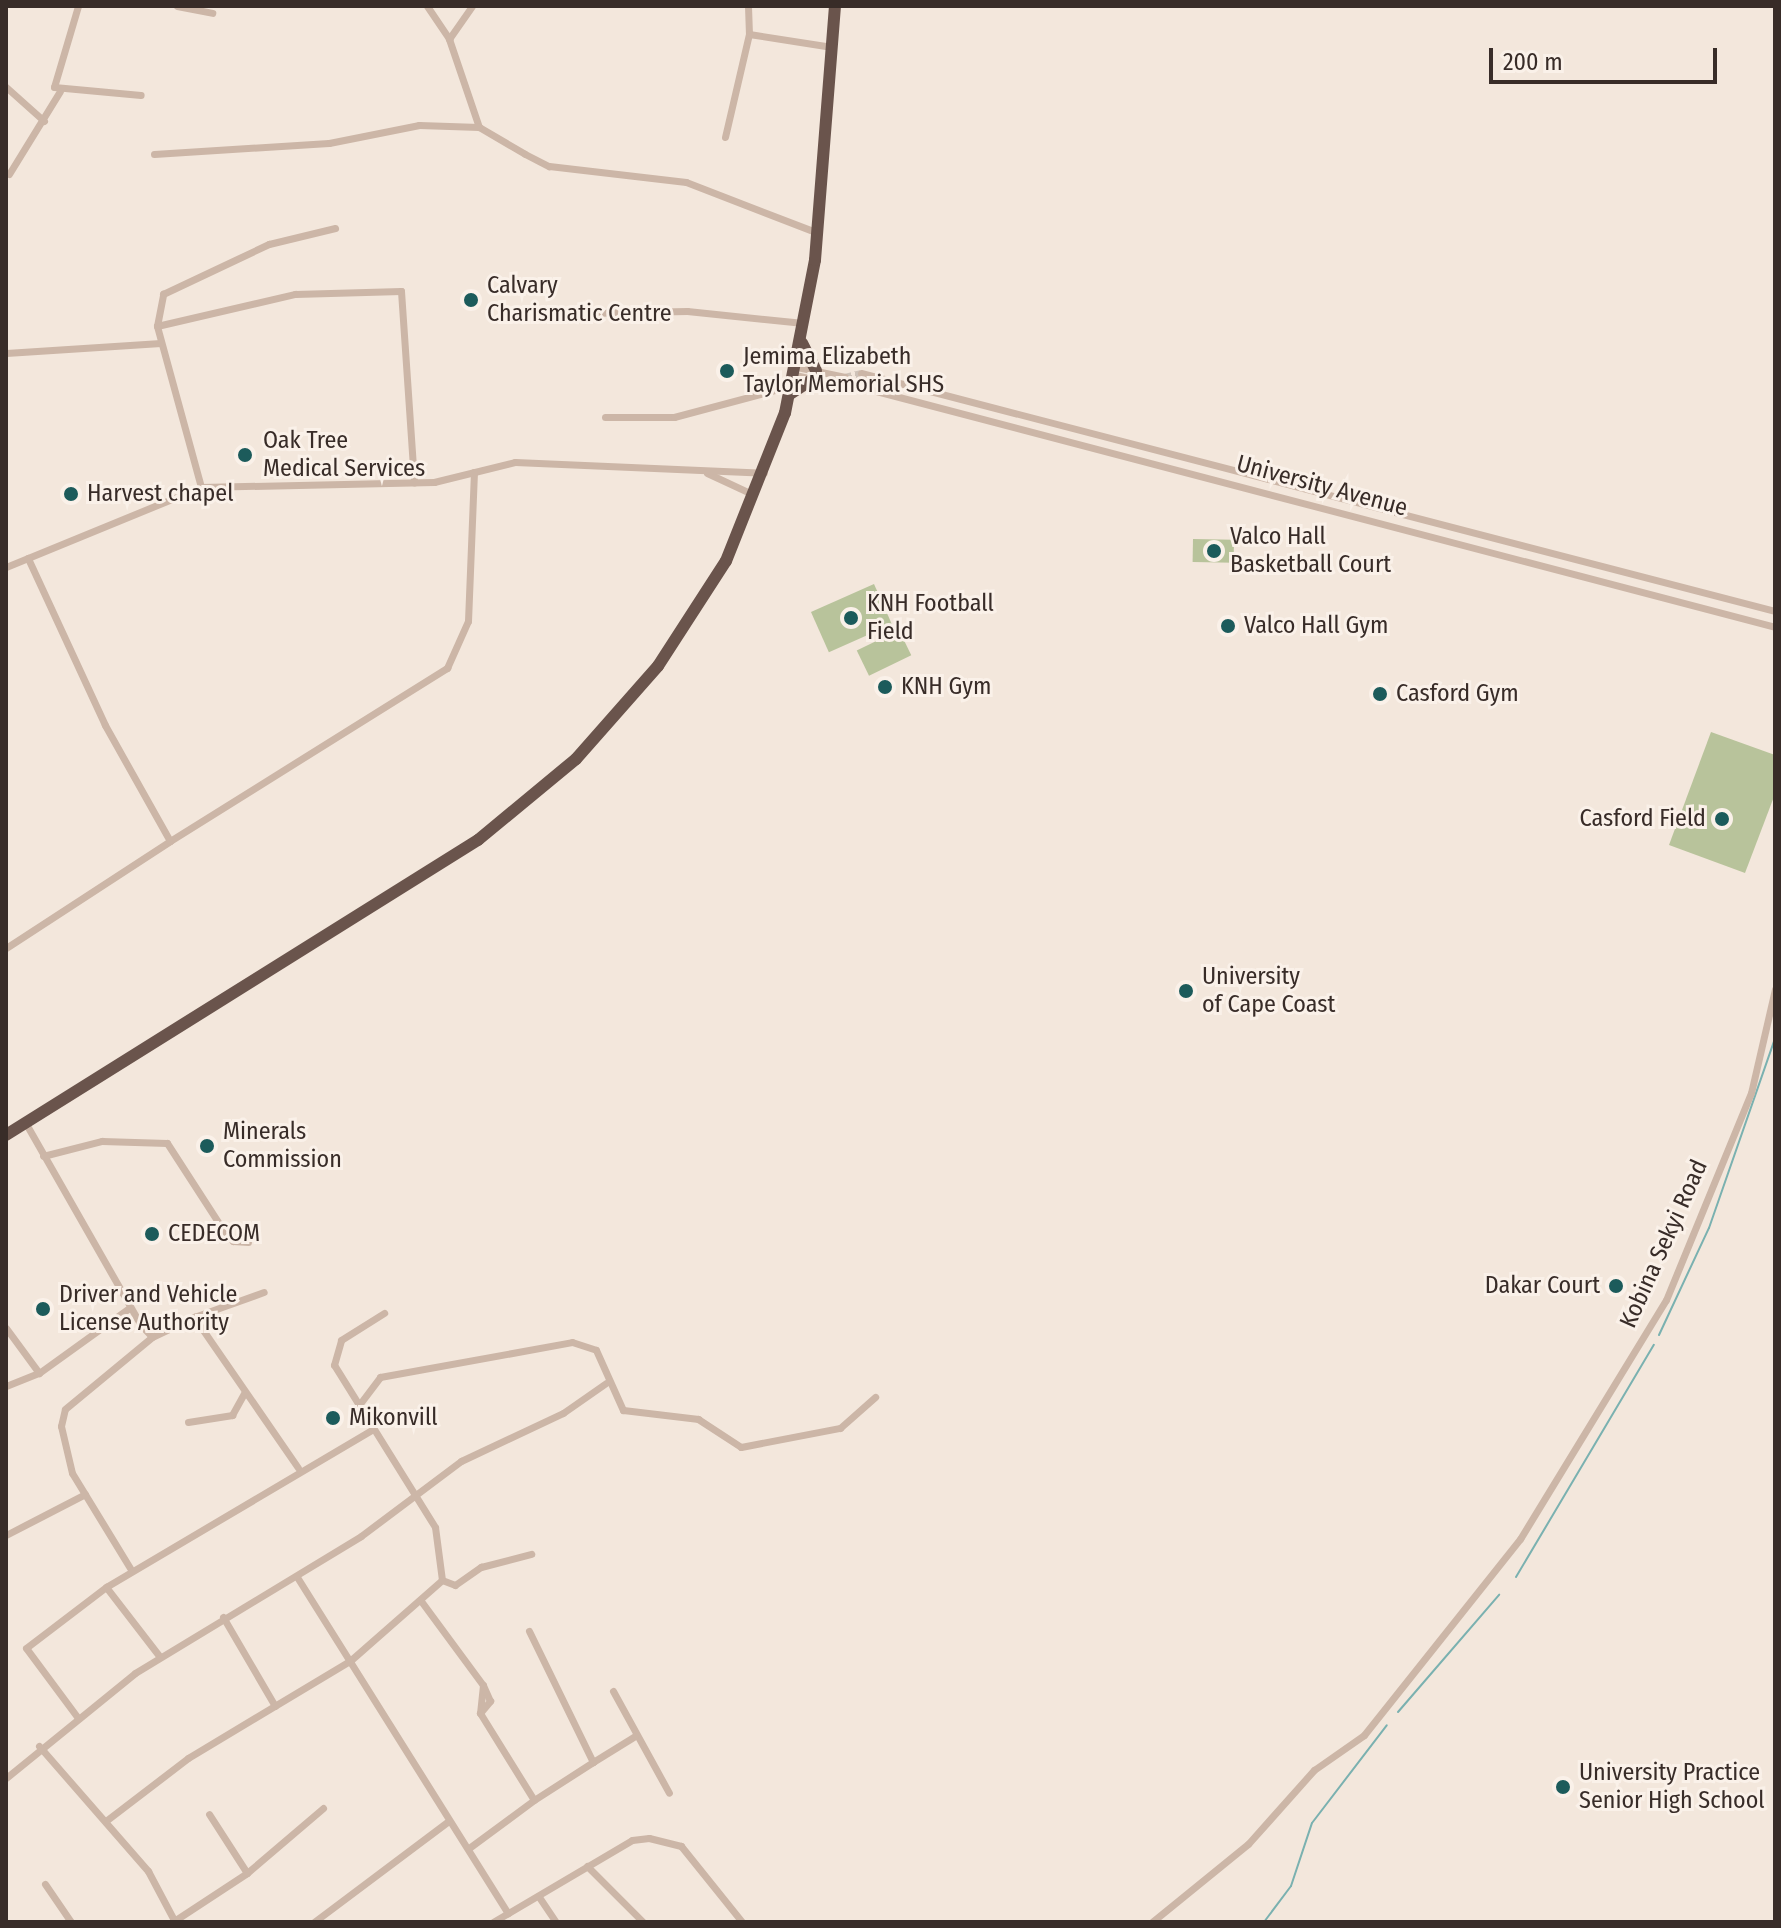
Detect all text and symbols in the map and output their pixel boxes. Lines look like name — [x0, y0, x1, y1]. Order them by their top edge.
scale bar — [1493, 32, 1721, 82]
text: 200 m — [1503, 48, 1563, 76]
place label: Calvary Charismatic Centre — [487, 272, 672, 328]
marker: Calvary Charismatic Centre — [462, 291, 480, 309]
place label: Jemima Elizabeth Taylor Memorial SHS — [743, 343, 944, 399]
marker: Jemima Elizabeth Taylor Memorial SHS — [718, 362, 736, 380]
place label: Oak Tree Medical Services — [263, 427, 425, 483]
marker: Oak Tree Medical Services — [234, 444, 256, 466]
street label: University Avenue — [1233, 449, 1411, 523]
place label: Harvest chapel — [87, 480, 233, 508]
marker: Harvest chapel — [62, 485, 80, 503]
place label: Valco Hall Basketball Court — [1230, 523, 1391, 579]
marker: Valco Hall Basketball Court — [1205, 542, 1223, 560]
place label: KNH Football Field — [867, 590, 994, 646]
marker: KNH Football Field — [842, 609, 860, 627]
place label: Valco Hall Gym — [1244, 612, 1388, 640]
marker: Valco Hall Gym — [1219, 617, 1237, 635]
place label: KNH Gym — [901, 673, 991, 701]
marker: KNH Gym — [876, 678, 894, 696]
place label: Casford Gym — [1396, 680, 1519, 708]
marker: Casford Gym — [1371, 685, 1389, 703]
place label: Casford Field — [1580, 805, 1706, 833]
marker: Casford Field — [1713, 810, 1731, 828]
place label: University of Cape Coast — [1202, 963, 1335, 1019]
marker: University of Cape Coast — [1177, 982, 1195, 1000]
place label: Minerals Commission — [223, 1118, 342, 1174]
marker: Minerals Commission — [198, 1137, 216, 1155]
street label: Kobina Sekyi Road — [1614, 1155, 1714, 1333]
place label: CEDECOM — [168, 1220, 260, 1248]
marker: CEDECOM — [143, 1225, 161, 1243]
place label: Dakar Court — [1485, 1272, 1600, 1300]
marker: Dakar Court — [1607, 1277, 1625, 1295]
place label: Driver and Vehicle License Authority — [59, 1281, 237, 1337]
marker: Driver and Vehicle License Authority — [34, 1300, 52, 1318]
place label: Mikonvill — [349, 1404, 438, 1432]
marker: Mikonvill — [324, 1409, 342, 1427]
place label: University Practice Senior High School — [1579, 1759, 1765, 1815]
marker: University Practice Senior High School — [1554, 1778, 1572, 1796]

